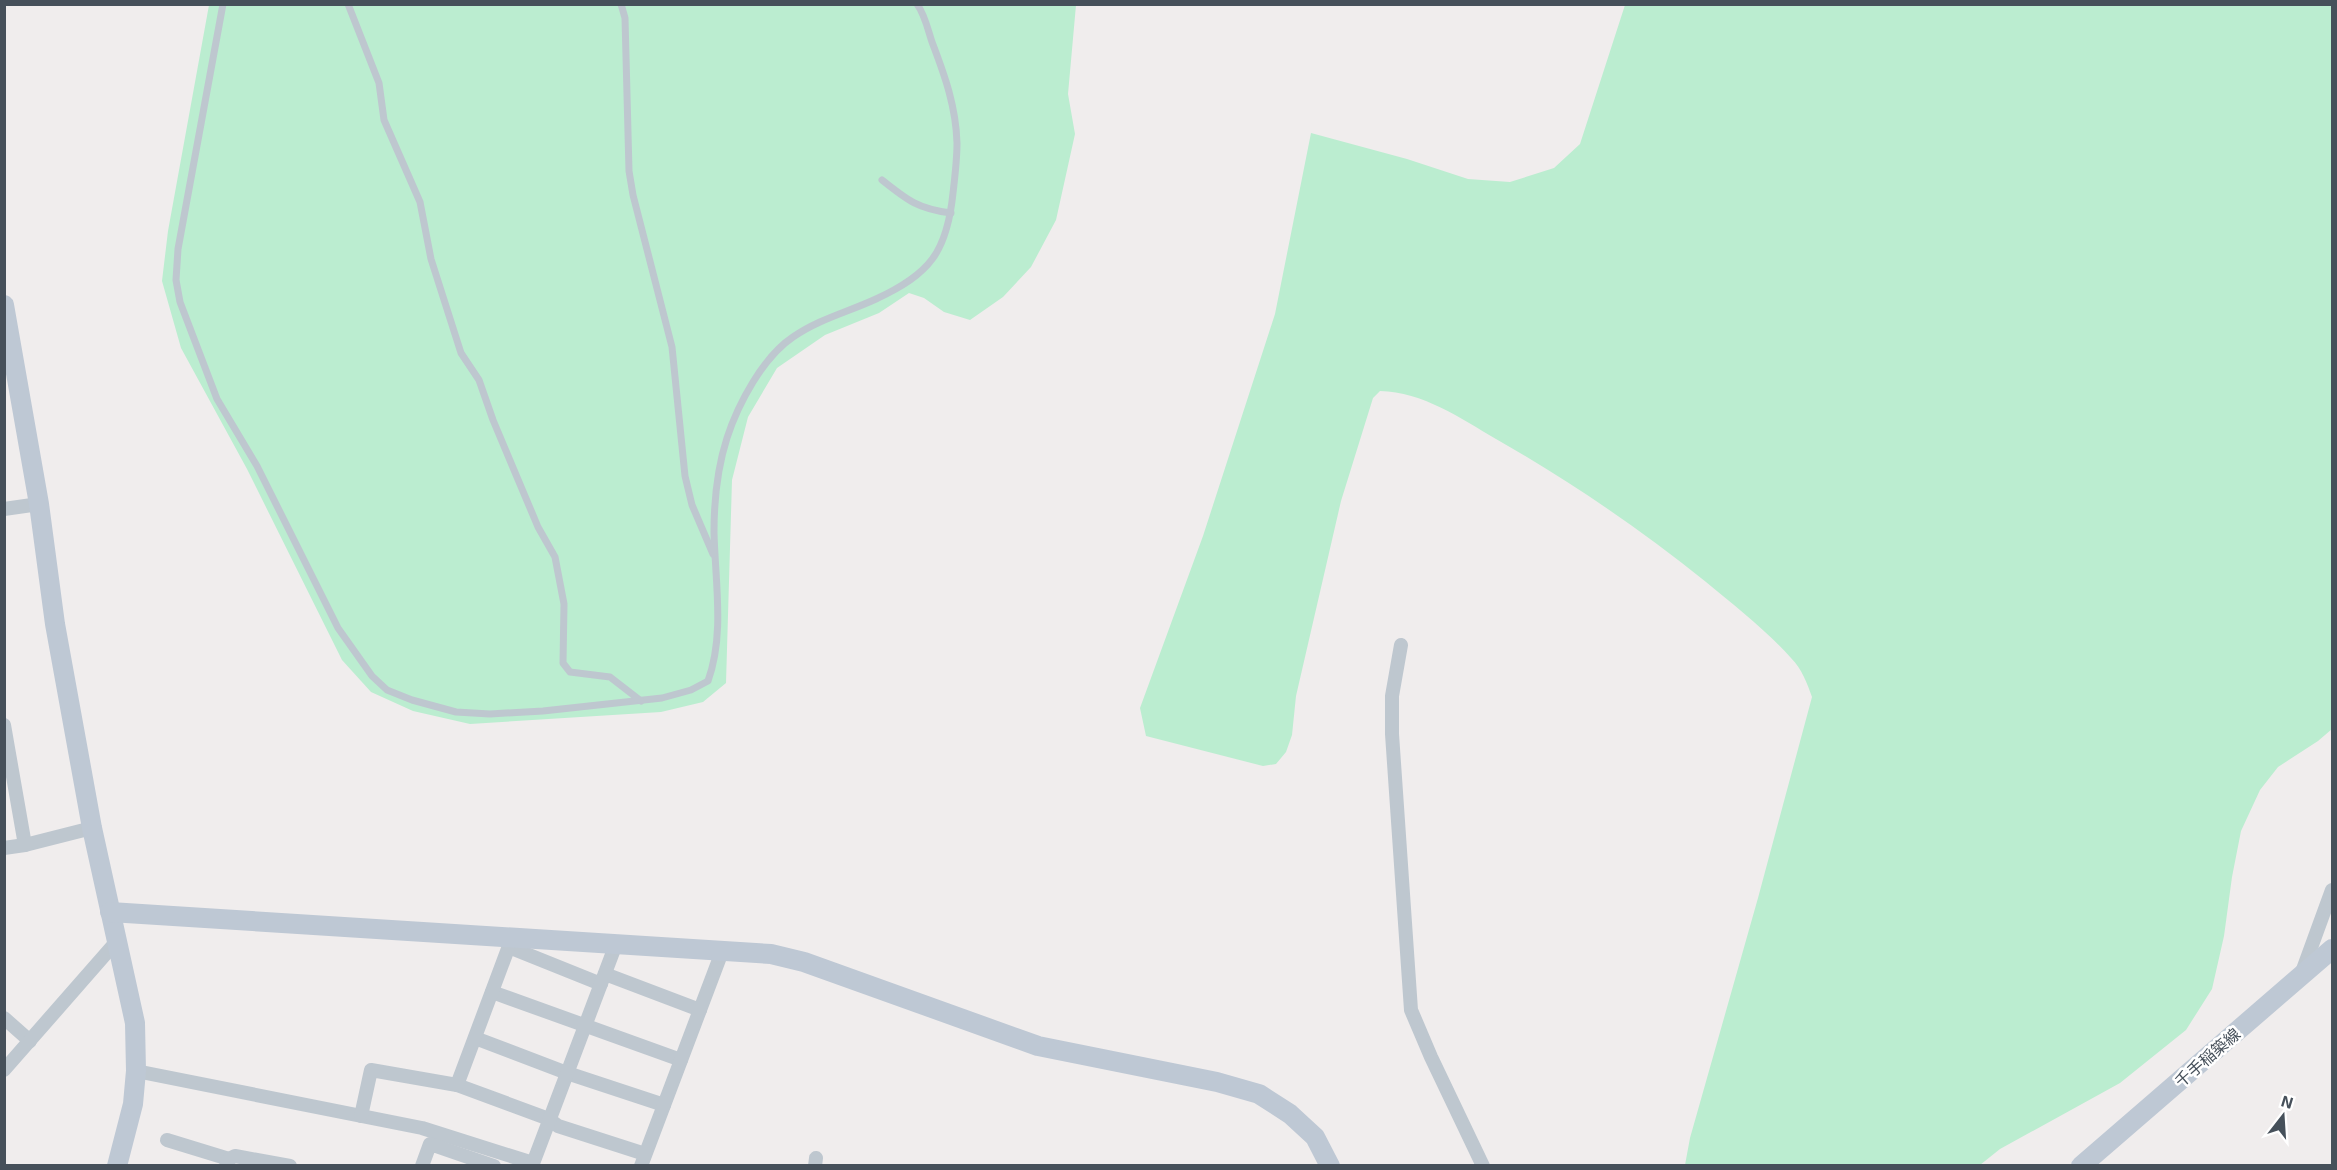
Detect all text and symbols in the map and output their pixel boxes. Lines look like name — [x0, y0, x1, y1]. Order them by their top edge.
street label: 千手稲築線 — [2171, 1024, 2243, 1090]
north arrow — [2253, 1086, 2313, 1146]
text: N — [2279, 1090, 2296, 1112]

